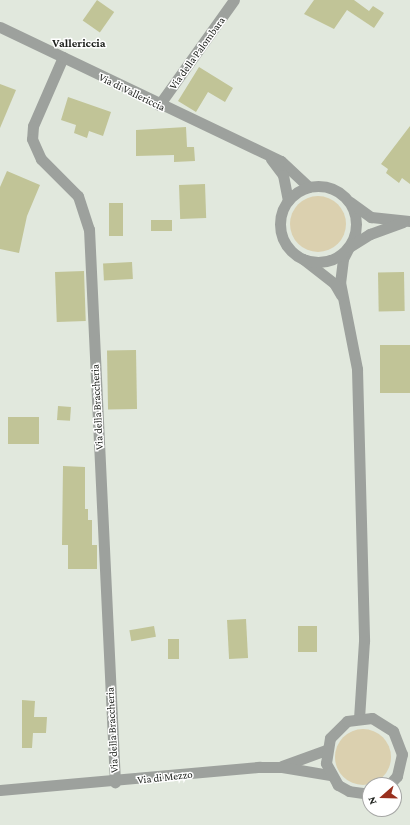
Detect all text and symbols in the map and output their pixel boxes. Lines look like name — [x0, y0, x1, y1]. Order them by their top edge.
street label: Via della Palombara — [166, 14, 228, 92]
district label: Vallericcia — [52, 37, 106, 51]
street label: Via di Vallericcia — [97, 70, 167, 114]
street label: Via della Braccheria — [88, 364, 106, 450]
street label: Via della Braccheria — [103, 687, 121, 773]
street label: Via di Mezzo — [137, 768, 193, 786]
north arrow — [362, 777, 402, 817]
text: N — [365, 795, 379, 806]

